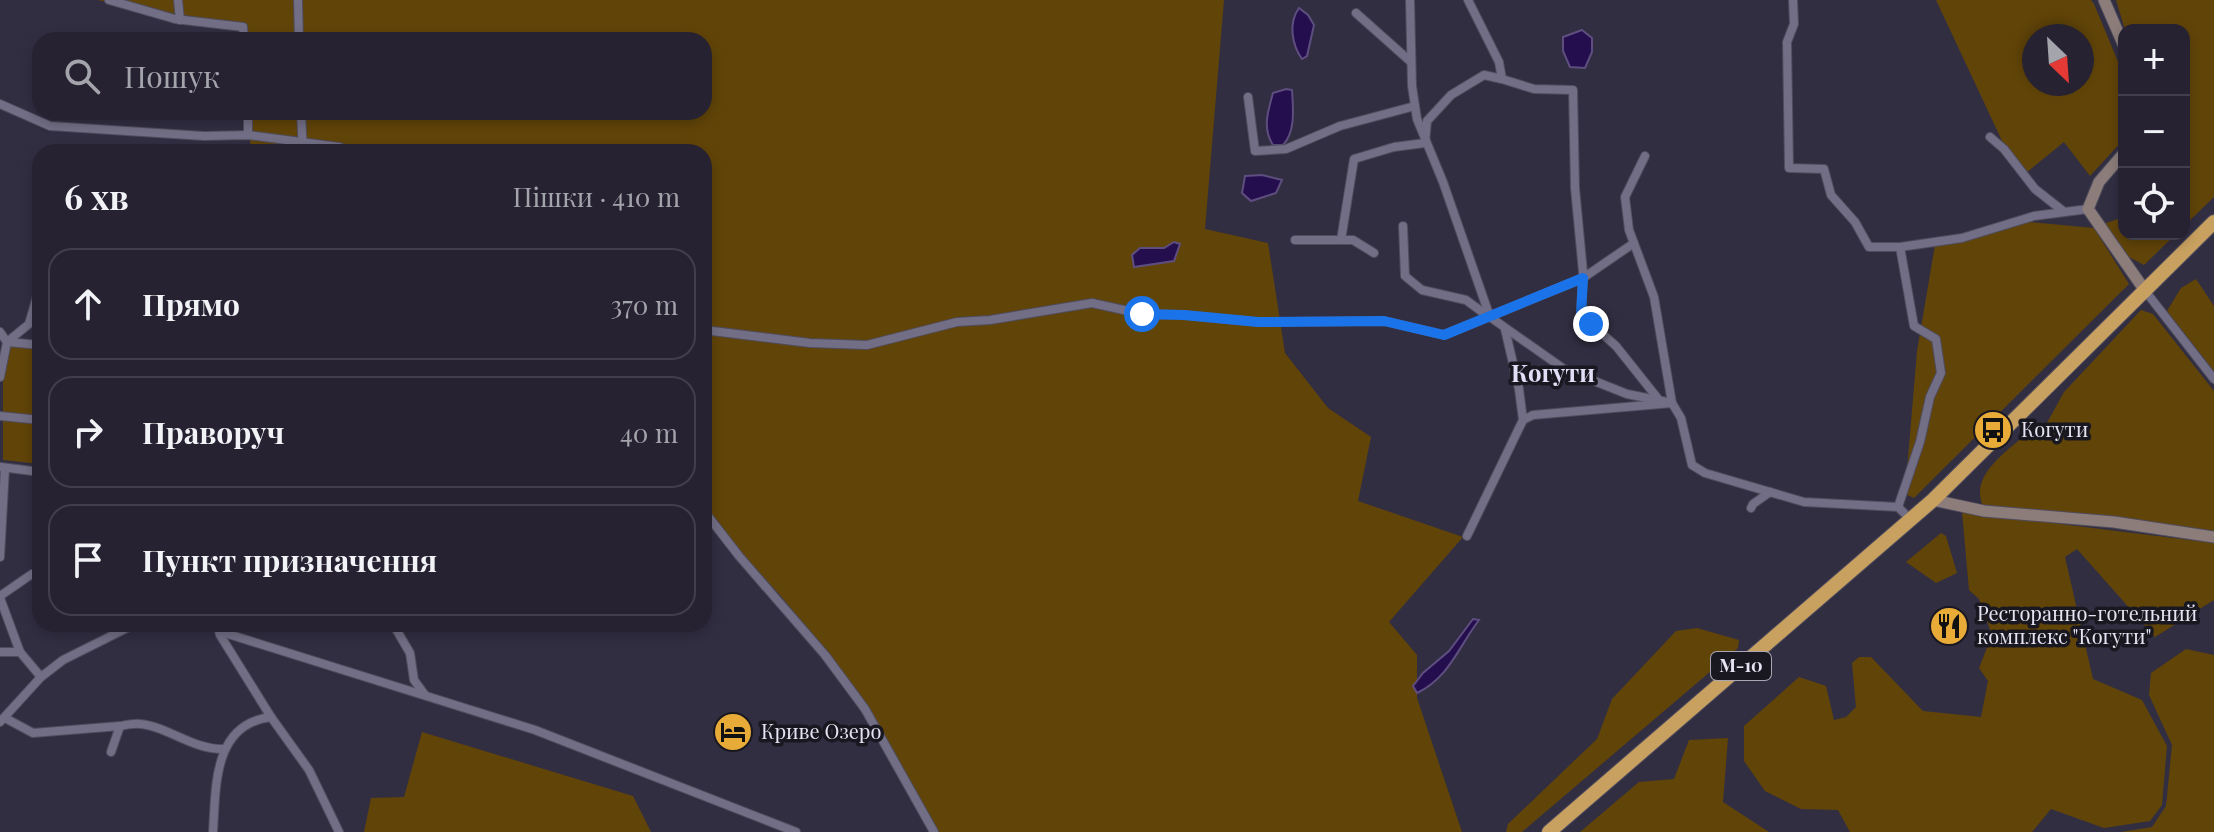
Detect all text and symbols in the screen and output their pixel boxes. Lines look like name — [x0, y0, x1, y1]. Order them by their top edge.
north arrow — [2022, 24, 2094, 96]
map controls — [2118, 24, 2190, 240]
button: + — [2118, 24, 2190, 96]
search box — [32, 32, 712, 120]
icon: search — [60, 54, 104, 98]
text: Пошук — [124, 56, 220, 96]
button: − — [2118, 96, 2190, 168]
button: locate — [2118, 168, 2190, 240]
text: 6 хв — [64, 173, 129, 219]
text: Пішки · 410 m — [513, 179, 680, 214]
icon: ahead — [66, 282, 110, 326]
text: Прямо — [142, 284, 240, 324]
text: 370 m — [611, 287, 678, 322]
route start — [1124, 296, 1160, 332]
route end — [1573, 306, 1609, 342]
district label: Когути — [1511, 356, 1595, 388]
bus stop icon: Когути — [1972, 409, 2014, 451]
icon: right — [66, 410, 110, 454]
text: Праворуч — [142, 412, 284, 452]
text: 40 m — [620, 415, 678, 450]
place label: Когути — [2021, 415, 2088, 442]
icon: arrive — [66, 538, 110, 582]
text: Пункт призначення — [142, 540, 437, 580]
place label: Ресторанно-готельний комплекс "Когути" — [1977, 599, 2197, 649]
restaurant icon: Ресторанно-готельний комплекс "Когути" — [1928, 605, 1970, 647]
road number: М-10 — [1711, 652, 1771, 680]
hotel icon: Криве Озеро — [712, 711, 754, 753]
place label: Криве Озеро — [761, 717, 881, 744]

